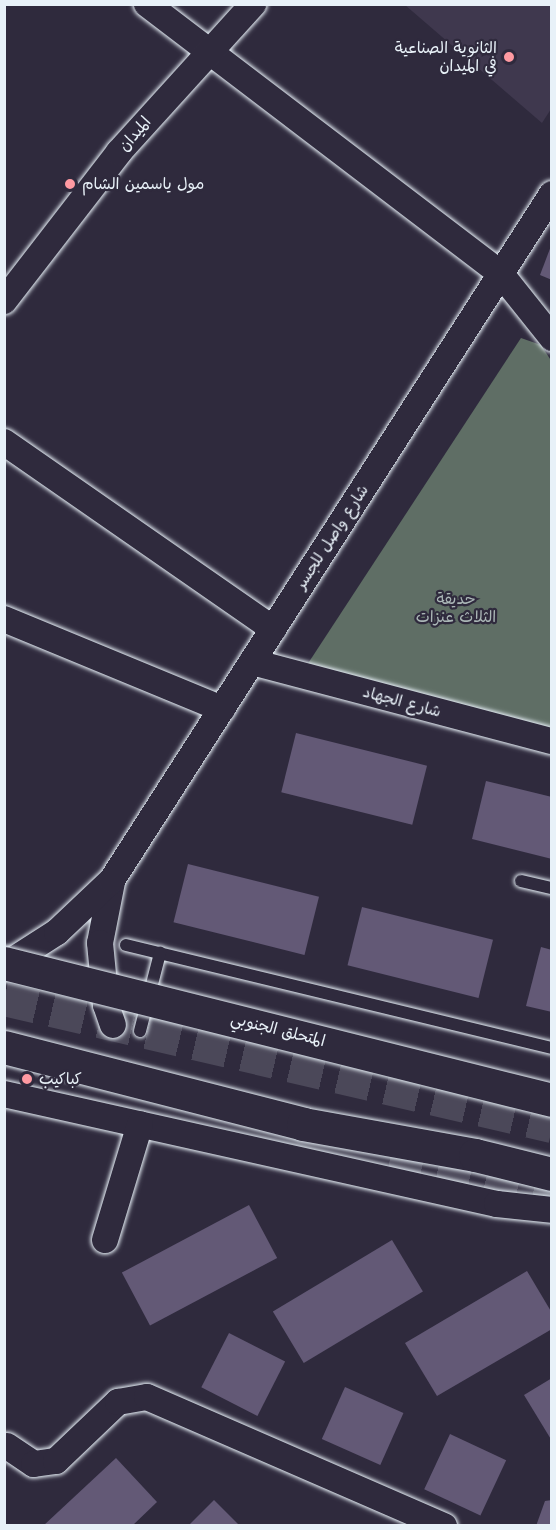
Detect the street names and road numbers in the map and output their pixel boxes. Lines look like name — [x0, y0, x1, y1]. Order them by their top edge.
street label: الميدان — [115, 113, 155, 155]
street label: شارع واصل للجسر — [291, 481, 373, 593]
street label: شارع الجهاد — [361, 682, 443, 722]
street label: المتحلق الجنوبي — [229, 1009, 327, 1051]

